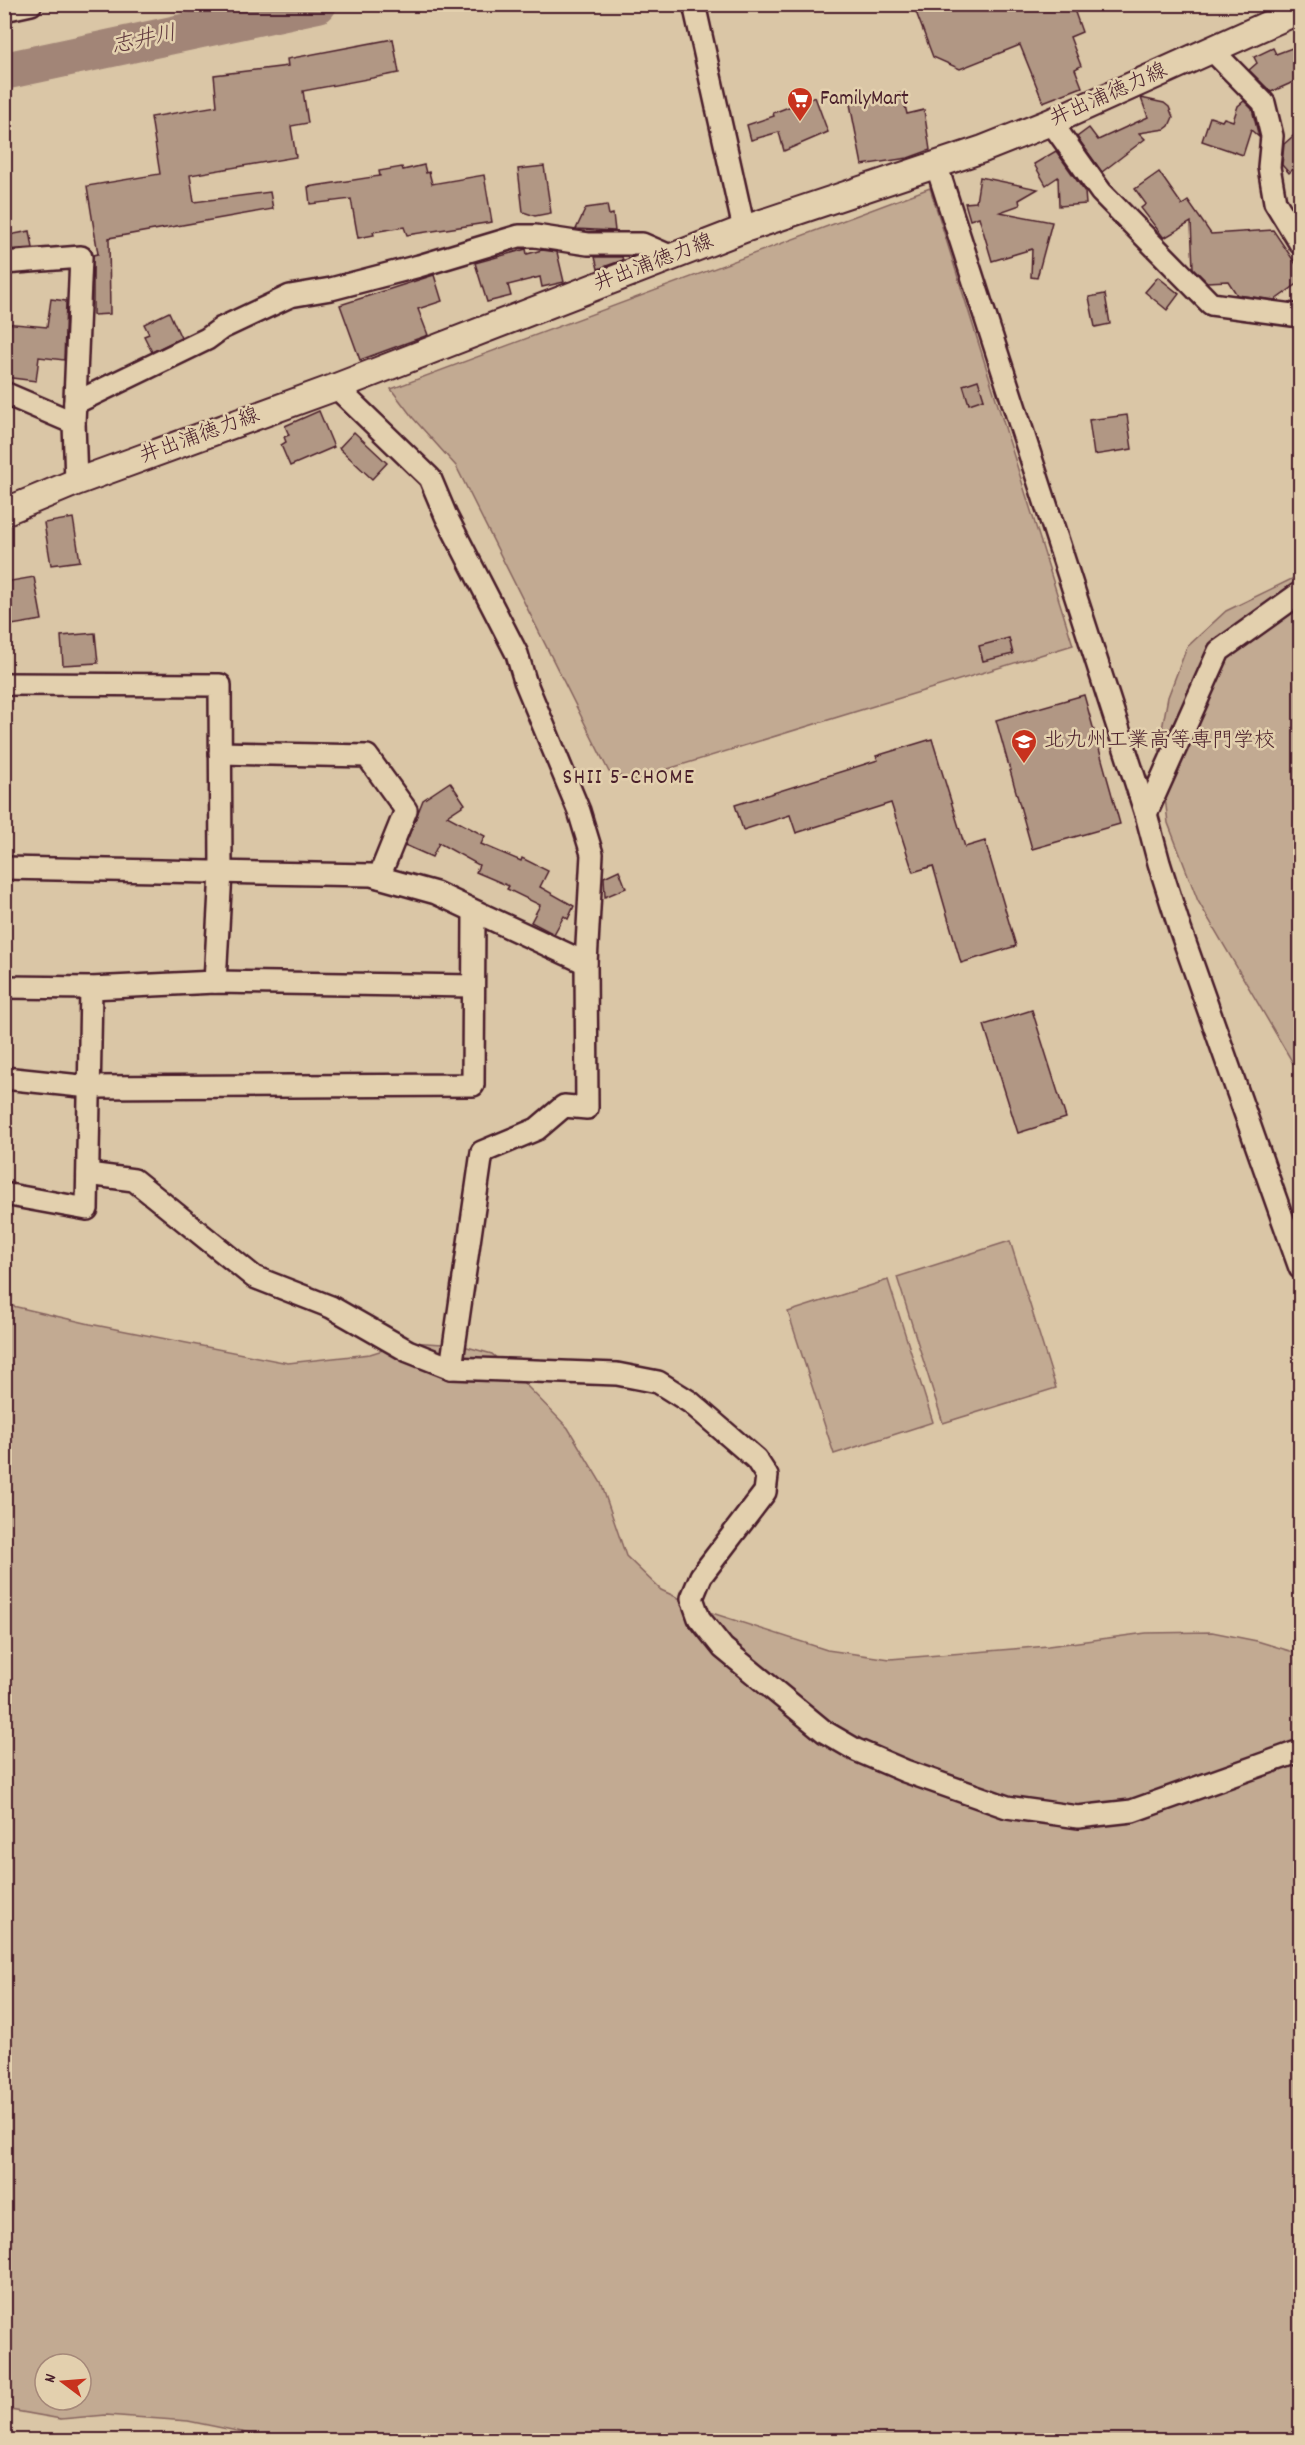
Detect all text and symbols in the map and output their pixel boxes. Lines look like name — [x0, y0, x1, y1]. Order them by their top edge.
water label: 志井川 — [108, 19, 180, 63]
street label: 井出浦徳力線 — [1045, 57, 1173, 135]
supermarket icon: FamilyMart — [785, 85, 815, 123]
place label: FamilyMart — [820, 85, 909, 115]
street label: 井出浦徳力線 — [590, 227, 718, 301]
street label: 井出浦徳力線 — [136, 401, 264, 473]
school or university icon: 北九州工業高等専門学校 — [1009, 727, 1039, 765]
place label: 北九州工業高等専門学校 — [1044, 727, 1275, 757]
district label: SHII 5-CHOME — [563, 763, 696, 794]
north arrow — [33, 2352, 93, 2412]
text: N — [39, 2371, 63, 2386]

